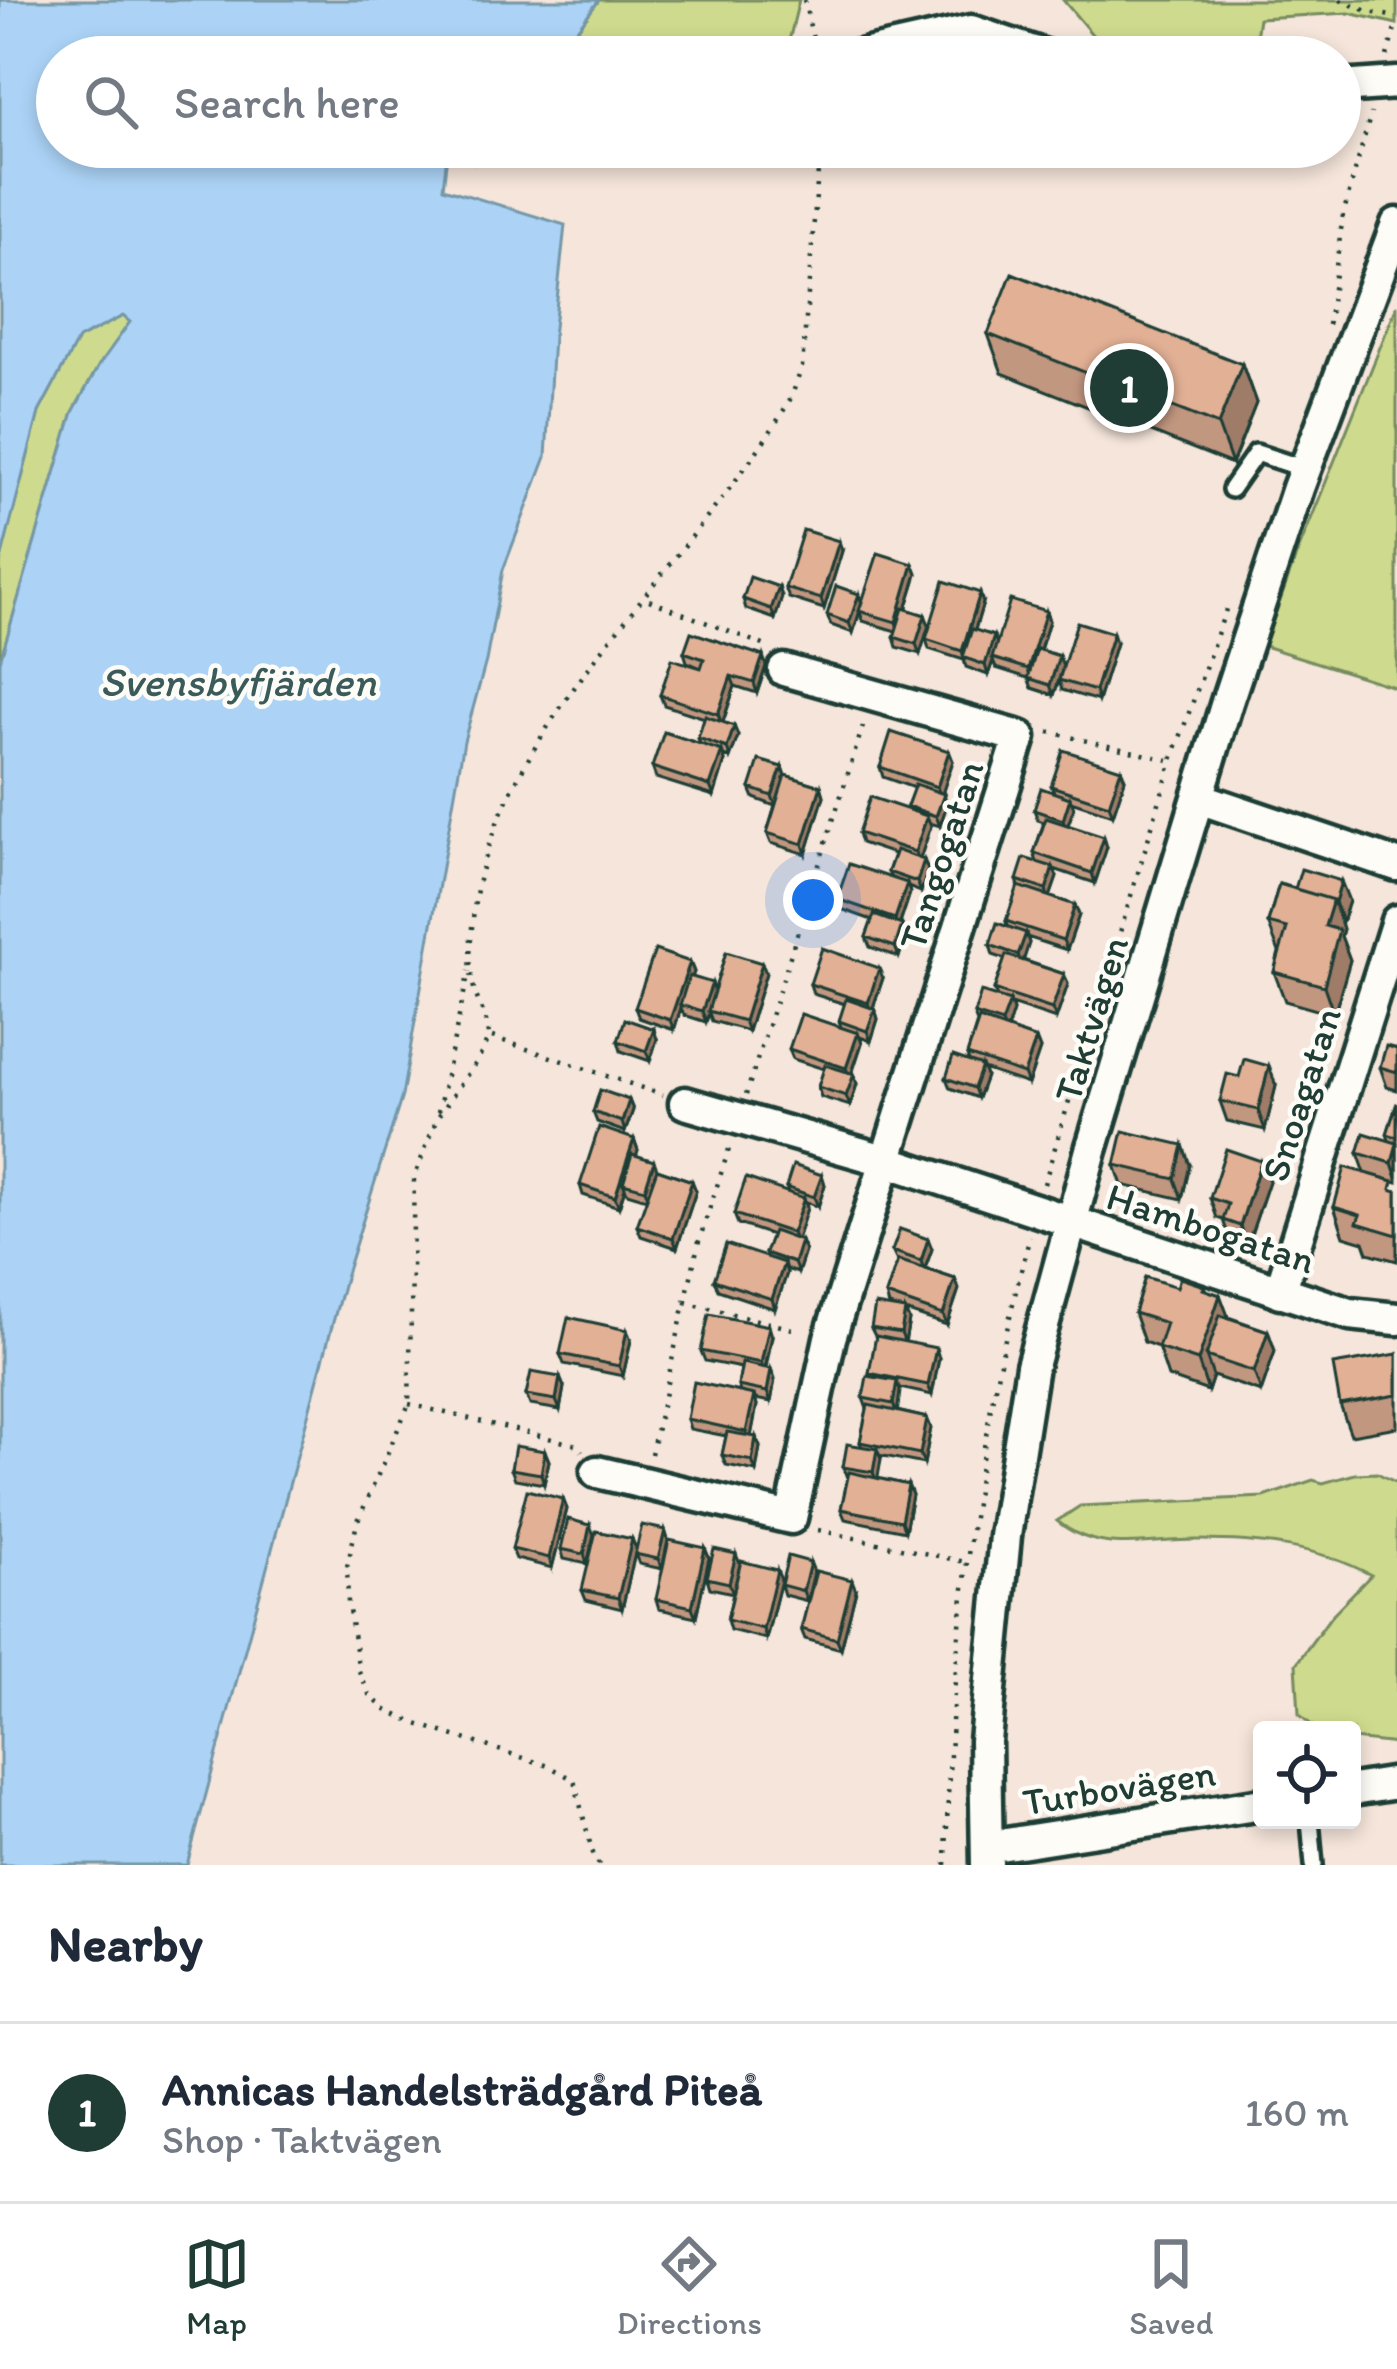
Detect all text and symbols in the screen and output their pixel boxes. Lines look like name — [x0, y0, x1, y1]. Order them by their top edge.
search box — [36, 36, 1361, 168]
icon: search — [78, 69, 144, 135]
text: Search here — [174, 75, 400, 129]
pin: 1 — [1090, 343, 1168, 433]
water label: Svensbyfjärden — [100, 656, 377, 707]
street label: Tangogatan — [888, 754, 994, 955]
your location — [783, 870, 843, 930]
street label: Taktvägen — [1044, 930, 1139, 1108]
street label: Snoagatan — [1251, 1001, 1351, 1187]
street label: Hambogatan — [1101, 1172, 1321, 1284]
map controls — [1253, 1721, 1361, 1829]
button: locate — [1253, 1721, 1361, 1829]
street label: Turbovägen — [1019, 1749, 1219, 1825]
text: Nearby — [48, 1913, 203, 1974]
text: Annicas Handelsträdgård Piteå — [162, 2062, 762, 2116]
text: 1 — [78, 2089, 96, 2136]
text: 160 m — [1245, 2089, 1349, 2136]
text: Shop · Taktvägen — [162, 2116, 442, 2163]
tab: Map — [184, 2231, 250, 2342]
tab: Directions — [617, 2231, 762, 2342]
tab: Saved — [1129, 2231, 1213, 2342]

